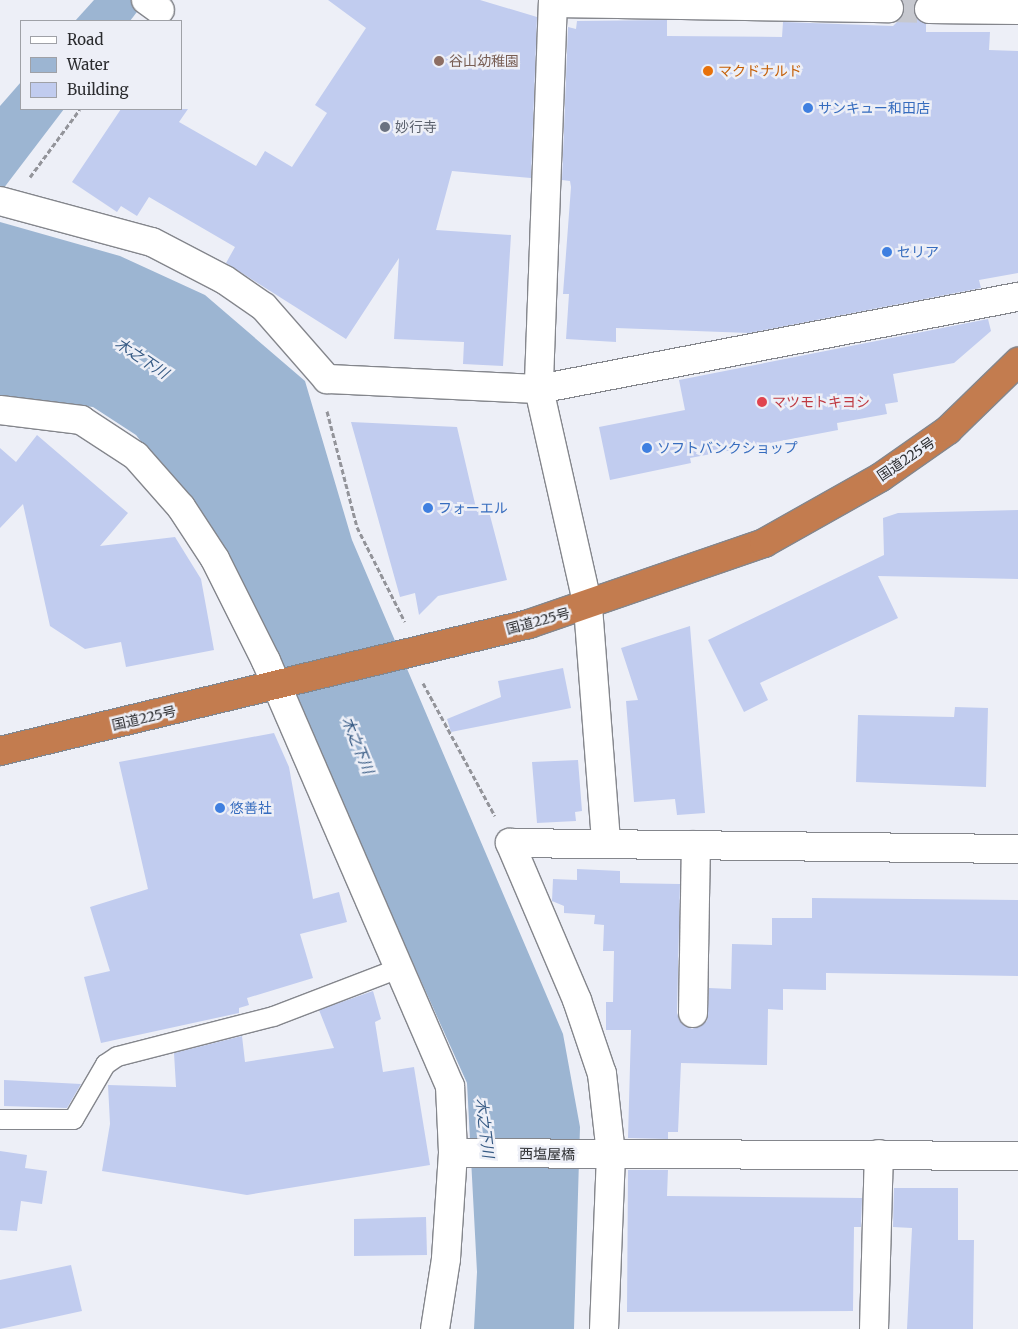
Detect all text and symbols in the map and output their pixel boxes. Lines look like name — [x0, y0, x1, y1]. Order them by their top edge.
legend — [20, 20, 182, 110]
text: Road — [67, 30, 103, 49]
place label: 谷山幼稚園 — [449, 53, 519, 69]
text: Water — [67, 55, 109, 74]
marker: 谷山幼稚園 — [433, 55, 445, 67]
place label: マクドナルド — [718, 63, 802, 79]
marker: マクドナルド — [702, 65, 714, 77]
text: Building — [67, 80, 129, 99]
place label: サンキュー和田店 — [818, 100, 930, 116]
marker: サンキュー和田店 — [802, 102, 814, 114]
place label: 妙行寺 — [395, 119, 437, 135]
marker: 妙行寺 — [379, 121, 391, 133]
place label: セリア — [897, 244, 939, 260]
marker: セリア — [881, 246, 893, 258]
water label: 木之下川 — [112, 334, 172, 382]
place label: マツモトキヨシ — [772, 394, 870, 410]
marker: マツモトキヨシ — [756, 396, 768, 408]
street label: 国道225号 — [874, 434, 938, 484]
place label: ソフトバンクショップ — [657, 440, 797, 456]
marker: ソフトバンクショップ — [641, 442, 653, 454]
place label: フォーエル — [438, 500, 508, 516]
marker: フォーエル — [422, 502, 434, 514]
street label: 国道225号 — [504, 604, 572, 638]
street label: 国道225号 — [110, 702, 178, 734]
water label: 木之下川 — [338, 714, 378, 776]
place label: 悠善社 — [230, 800, 272, 816]
marker: 悠善社 — [214, 802, 226, 814]
water label: 木之下川 — [472, 1097, 498, 1159]
street label: 西塩屋橋 — [519, 1145, 575, 1163]

